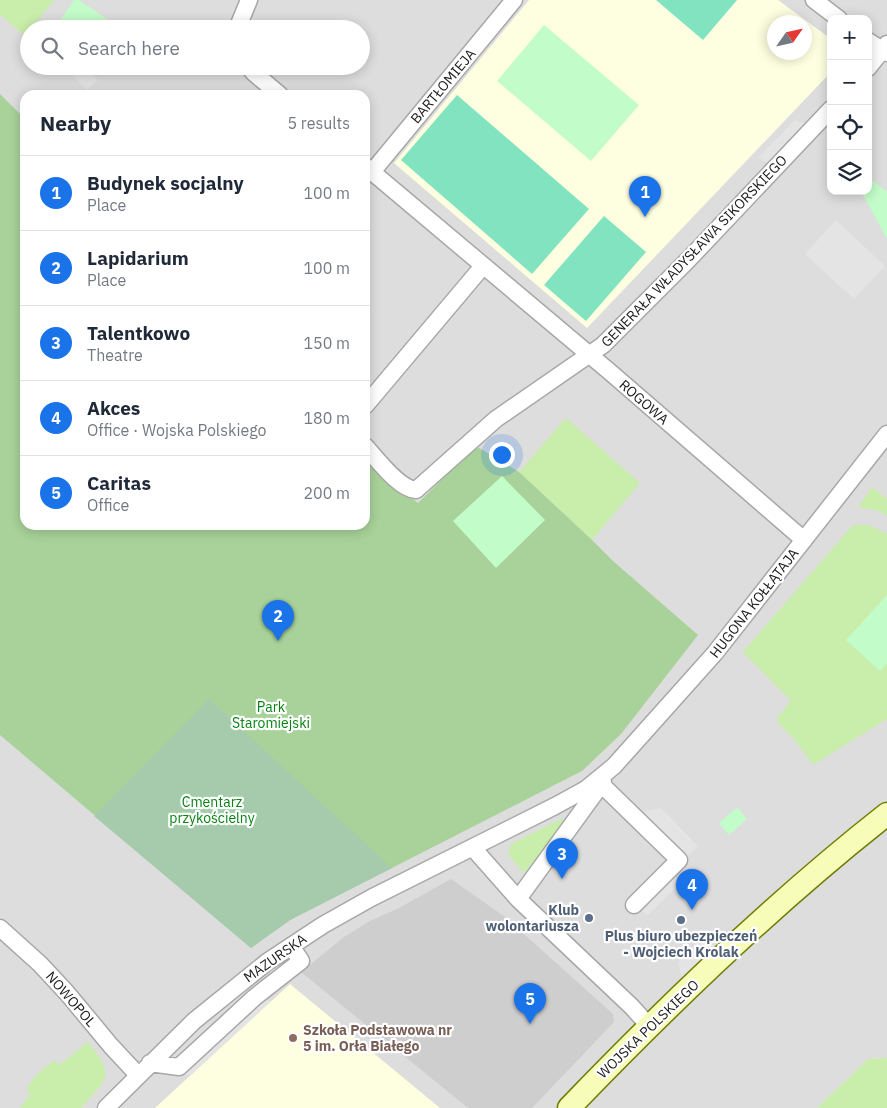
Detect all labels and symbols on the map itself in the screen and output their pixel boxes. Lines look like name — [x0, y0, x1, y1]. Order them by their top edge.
north arrow — [767, 15, 812, 60]
street label: BARTŁOMIEJA — [406, 45, 480, 127]
street label: GENERAŁA WŁADYSŁAWA SIKORSKIEGO — [597, 151, 791, 351]
pin: 1 — [629, 176, 661, 217]
street label: ROGOWA — [616, 376, 672, 428]
your location — [489, 442, 515, 468]
street label: HUGONA KOŁŁĄTAJA — [706, 544, 802, 661]
pin: 2 — [262, 600, 294, 641]
park label: Park Staromiejski — [232, 698, 310, 732]
park label: Cmentarz przykościelny — [169, 793, 255, 827]
pin: 3 — [546, 838, 578, 879]
pin: 4 — [676, 869, 708, 910]
place label: Klub wolontariusza — [486, 901, 579, 935]
marker: Klub wolontariusza — [583, 912, 595, 924]
marker: Plus biuro ubezpieczeń - Wojciech Krolak — [675, 914, 687, 926]
place label: Plus biuro ubezpieczeń - Wojciech Krolak — [605, 927, 757, 961]
street label: MAZURSKA — [240, 930, 310, 986]
street label: NOWOPOL — [42, 968, 100, 1030]
street label: WOJSKA POLSKIEGO — [593, 976, 703, 1082]
pin: 5 — [514, 983, 546, 1024]
place label: Szkoła Podstawowa nr 5 im. Orła Białego — [303, 1021, 452, 1055]
marker: Szkoła Podstawowa nr 5 im. Orła Białego — [287, 1032, 299, 1044]

